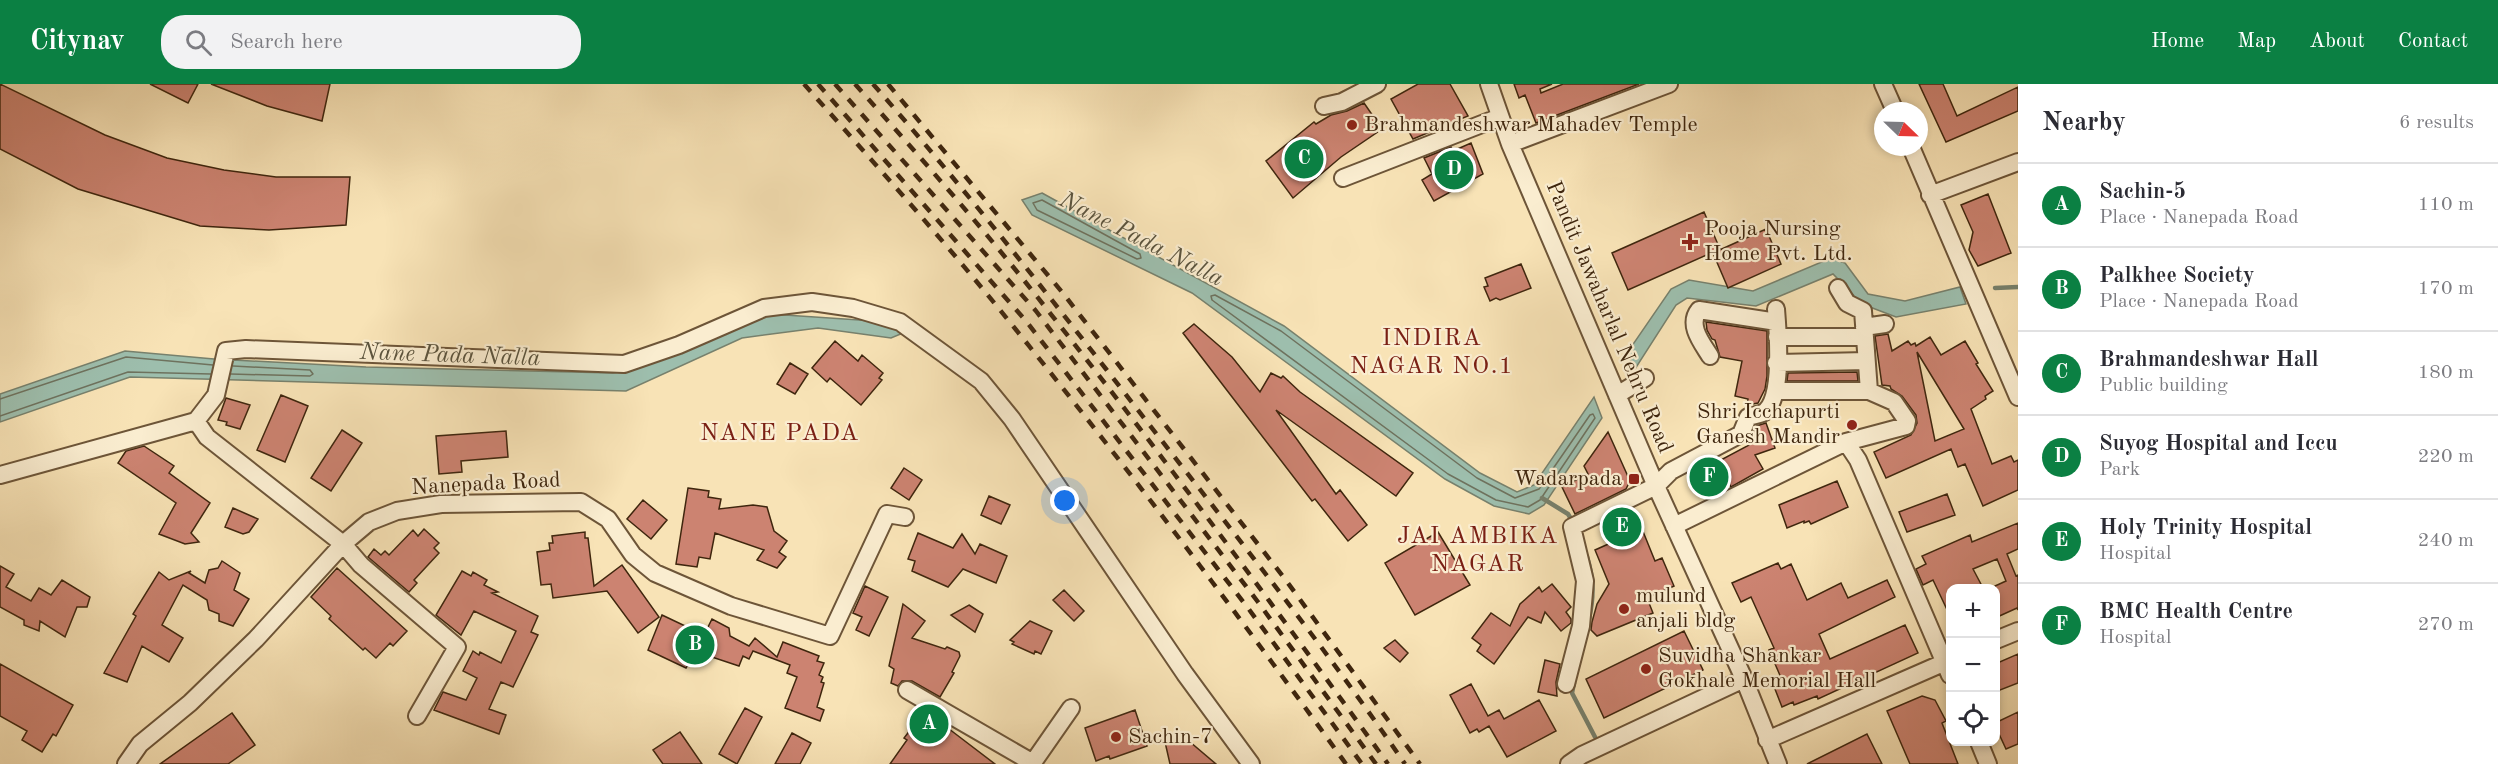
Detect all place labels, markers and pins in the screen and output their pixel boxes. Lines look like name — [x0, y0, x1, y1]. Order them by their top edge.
place label: Brahmandeshwar Mahadev Temple — [1364, 114, 1698, 136]
marker: Brahmandeshwar Mahadev Temple — [1345, 118, 1359, 132]
pin: C — [1284, 136, 1324, 182]
pin: D — [1434, 148, 1474, 193]
place label: Pooja Nursing Home Pvt. Ltd. — [1704, 218, 1853, 265]
marker: Pooja Nursing Home Pvt. Ltd. — [1681, 233, 1699, 251]
place label: Shri Icchapurti Ganesh Mandir — [1696, 401, 1840, 448]
marker: Shri Icchapurti Ganesh Mandir — [1845, 418, 1859, 432]
pin: F — [1690, 454, 1728, 500]
place label: Wadarpada — [1513, 468, 1622, 490]
marker: Wadarpada — [1627, 472, 1641, 486]
pin: E — [1602, 504, 1642, 550]
place label: mulund anjali bldg — [1636, 585, 1735, 632]
marker: mulund anjali bldg — [1617, 602, 1631, 616]
pin: B — [676, 622, 714, 668]
place label: Suvidha Shankar Gokhale Memorial Hall — [1658, 645, 1876, 692]
marker: Suvidha Shankar Gokhale Memorial Hall — [1639, 662, 1653, 676]
pin: A — [910, 702, 948, 746]
place label: Sachin-7 — [1128, 726, 1213, 748]
marker: Sachin-7 — [1109, 730, 1123, 744]

